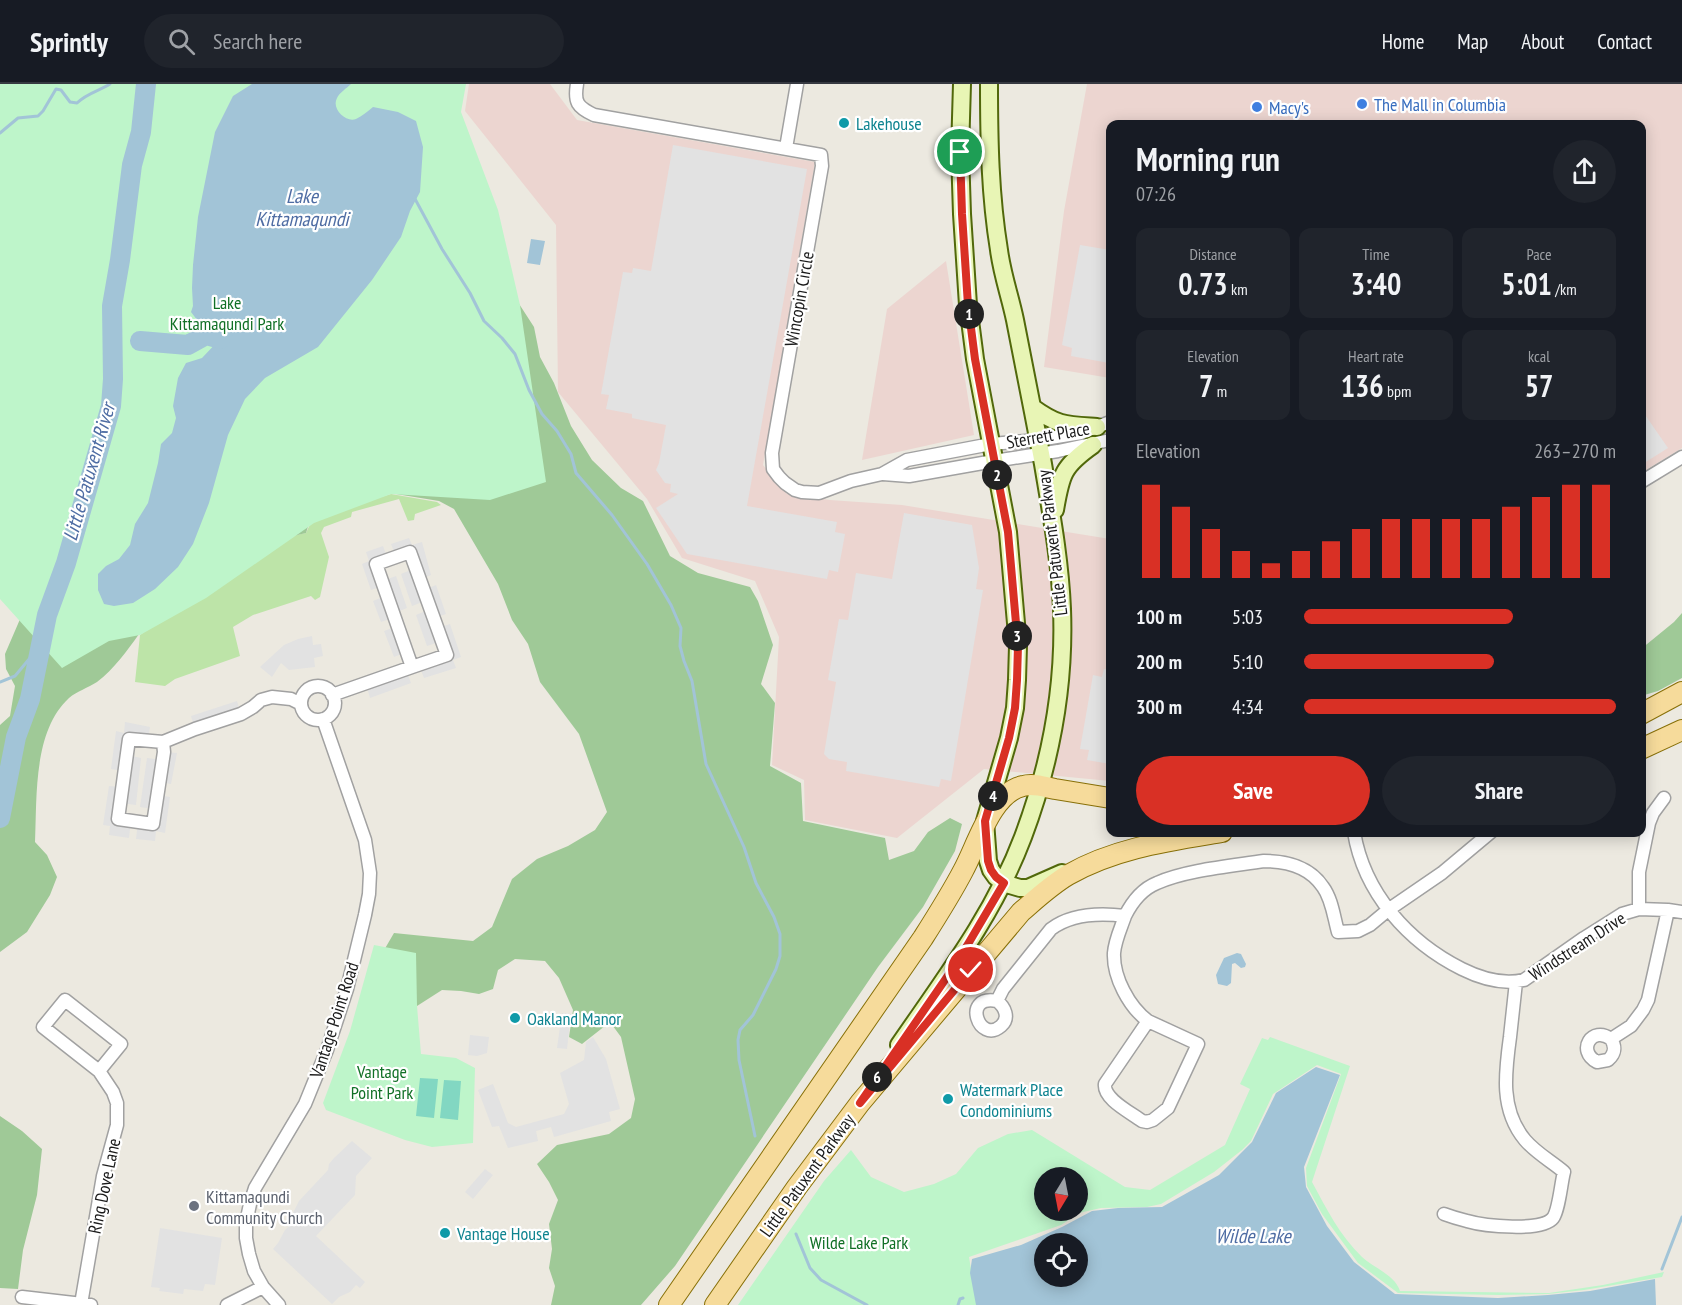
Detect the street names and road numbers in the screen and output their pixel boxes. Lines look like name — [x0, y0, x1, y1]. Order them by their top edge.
street label: Wincopin Circle — [779, 250, 819, 348]
street label: Sterrett Place — [1005, 416, 1091, 454]
street label: Little Patuxent Parkway — [1032, 469, 1072, 617]
street label: Windstream Drive — [1524, 906, 1630, 986]
street label: Vantage Point Road — [304, 959, 364, 1082]
street label: Little Patuxent Parkway — [755, 1109, 860, 1241]
street label: Ring Dove Lane — [83, 1136, 125, 1236]

